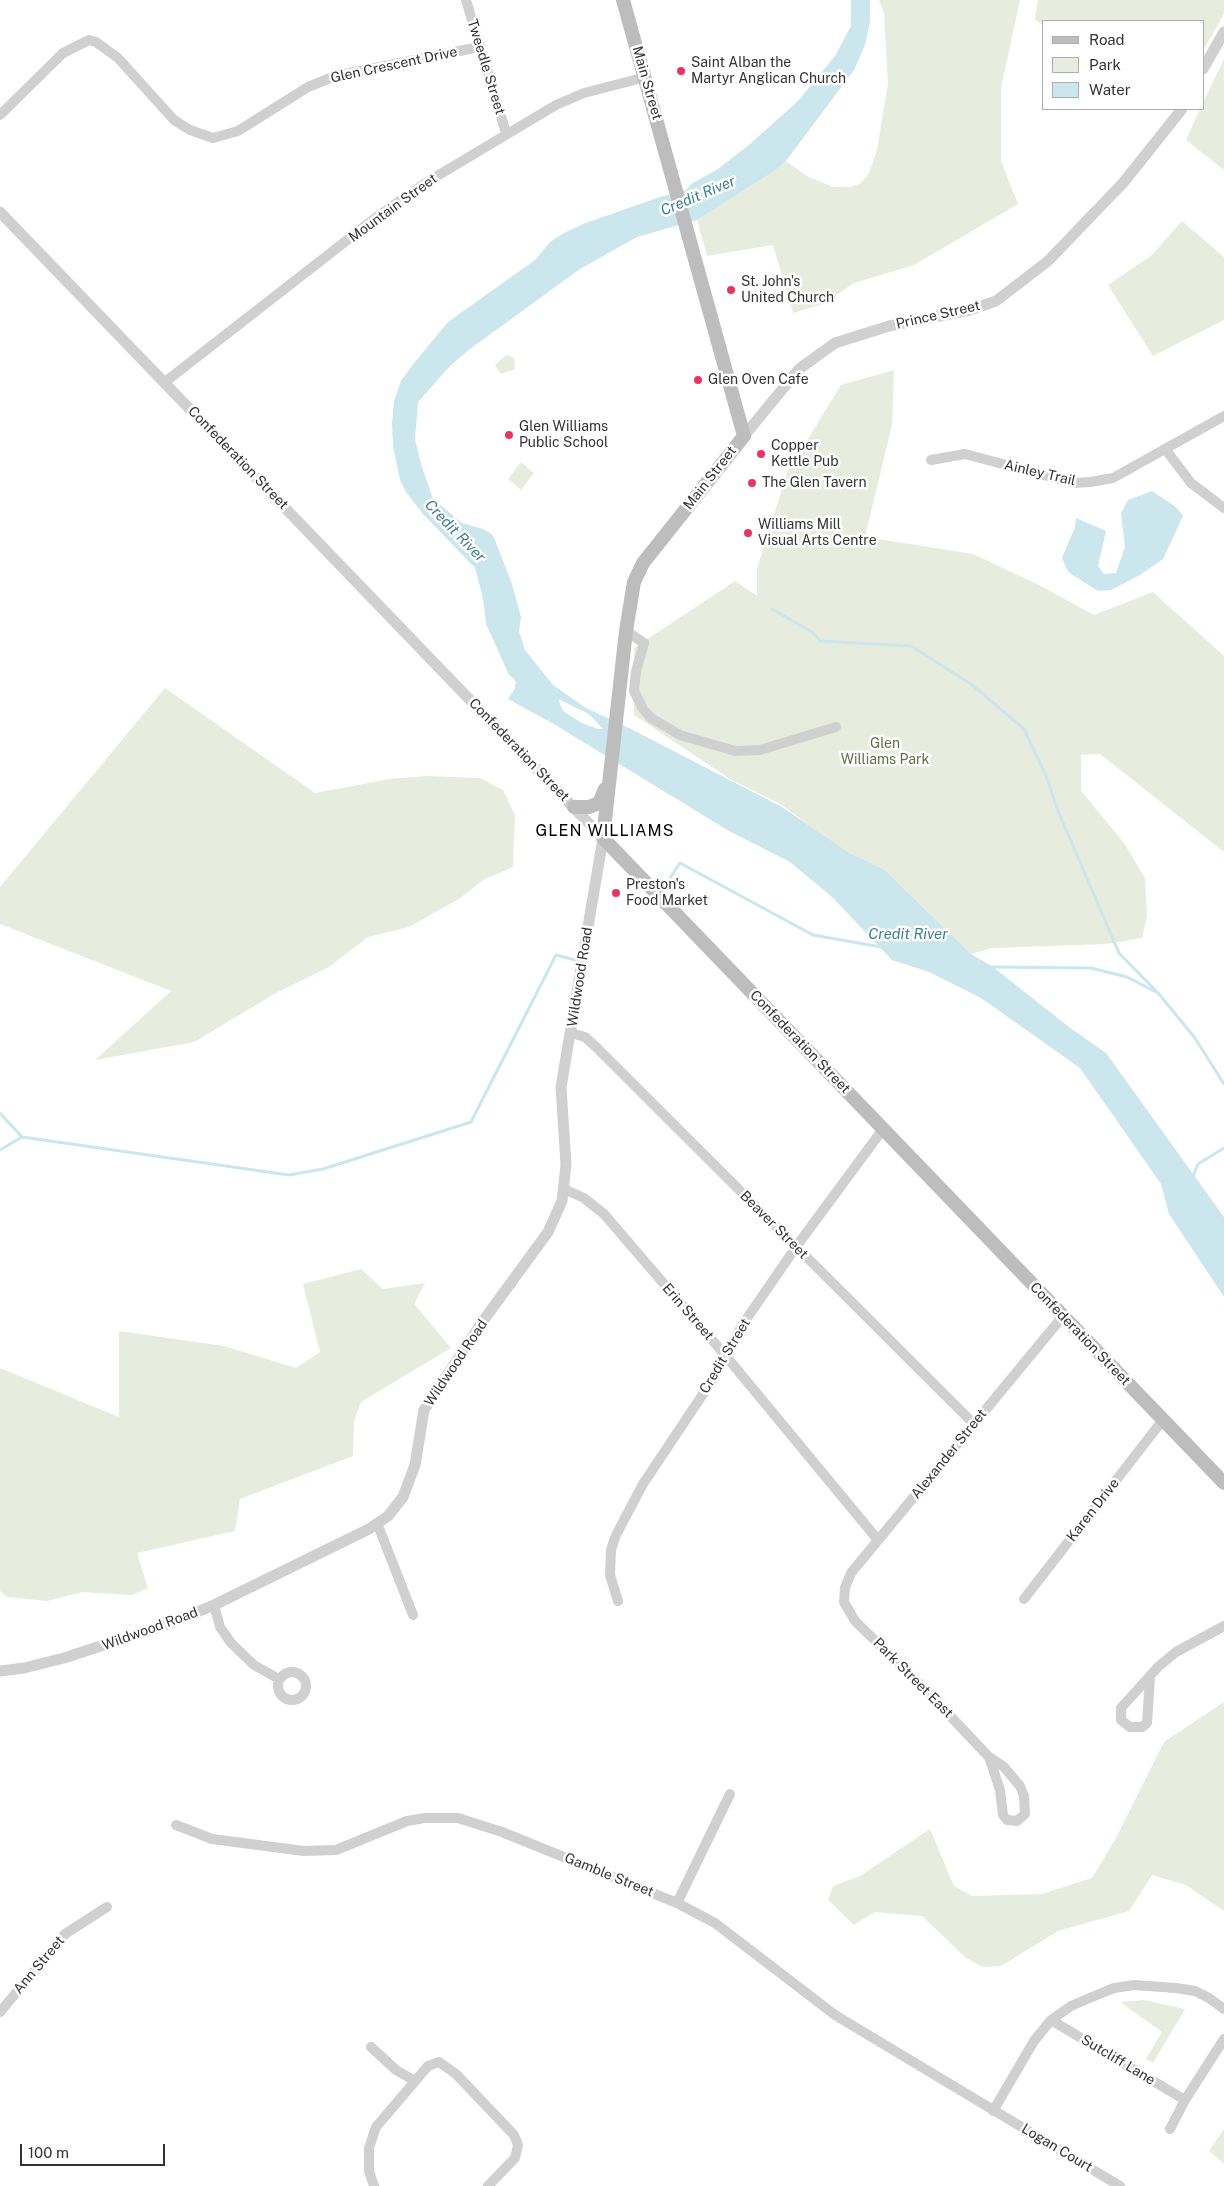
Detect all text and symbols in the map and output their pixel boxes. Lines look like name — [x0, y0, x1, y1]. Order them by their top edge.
street label: Tweedle Street — [464, 17, 508, 117]
legend — [1042, 20, 1204, 110]
text: Road — [1089, 31, 1125, 48]
street label: Glen Crescent Drive — [329, 43, 459, 87]
street label: Main Street — [628, 44, 666, 122]
place label: Saint Alban the Martyr Anglican Church — [691, 55, 846, 88]
text: Park — [1089, 56, 1121, 73]
marker: Saint Alban the Martyr Anglican Church — [675, 65, 687, 77]
text: Water — [1089, 81, 1131, 98]
street label: Mountain Street — [345, 170, 441, 246]
water label: Credit River — [658, 172, 738, 220]
place label: St. John's United Church — [741, 274, 834, 306]
marker: St. John's United Church — [725, 284, 737, 296]
street label: Prince Street — [894, 297, 982, 333]
place label: Glen Oven Cafe — [708, 372, 809, 388]
marker: Glen Oven Cafe — [692, 374, 704, 386]
street label: Confederation Street — [184, 403, 292, 513]
place label: Glen Williams Public School — [519, 419, 608, 452]
marker: Glen Williams Public School — [503, 429, 515, 441]
place label: Copper Kettle Pub — [771, 438, 839, 471]
street label: Main Street — [680, 443, 740, 513]
marker: Copper Kettle Pub — [755, 448, 767, 460]
street label: Ainley Trail — [1003, 457, 1077, 489]
place label: The Glen Tavern — [762, 475, 867, 491]
marker: The Glen Tavern — [746, 477, 758, 489]
water label: Credit River — [421, 496, 489, 566]
place label: Williams Mill Visual Arts Centre — [758, 517, 877, 550]
marker: Williams Mill Visual Arts Centre — [742, 527, 754, 539]
street label: Confederation Street — [465, 695, 573, 805]
park label: Glen Williams Park — [841, 736, 929, 769]
district label: GLEN WILLIAMS — [534, 821, 676, 841]
place label: Preston's Food Market — [626, 877, 708, 910]
marker: Preston's Food Market — [610, 887, 622, 899]
water label: Credit River — [868, 925, 948, 943]
street label: Wildwood Road — [564, 926, 596, 1028]
street label: Confederation Street — [746, 987, 854, 1097]
street label: Beaver Street — [736, 1187, 812, 1263]
street label: Confederation Street — [1026, 1279, 1134, 1389]
street label: Erin Street — [659, 1280, 717, 1344]
street label: Credit Street — [696, 1315, 754, 1397]
street label: Wildwood Road — [421, 1317, 491, 1409]
street label: Alexander Street — [908, 1406, 990, 1502]
street label: Karen Drive — [1063, 1475, 1123, 1545]
street label: Wildwood Road — [100, 1604, 200, 1654]
street label: Park Street East — [870, 1635, 956, 1721]
street label: Gamble Street — [562, 1849, 656, 1901]
street label: Ann Street — [10, 1933, 68, 1997]
street label: Sutcliff Lane — [1078, 2031, 1158, 2089]
street label: Logan Court — [1018, 2120, 1096, 2176]
scale bar — [22, 2134, 168, 2166]
text: 100 m — [28, 2144, 69, 2161]

